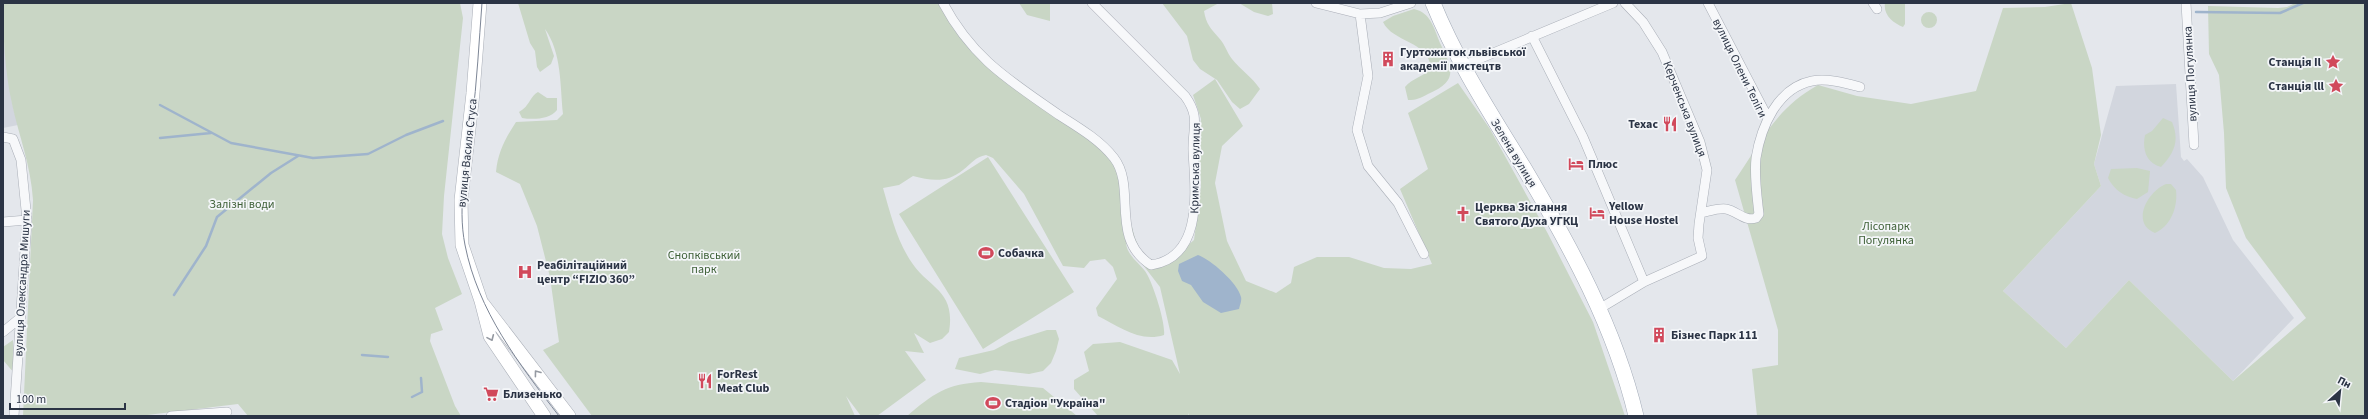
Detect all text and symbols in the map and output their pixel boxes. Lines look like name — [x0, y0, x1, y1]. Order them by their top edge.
street label: вулиця Олени Теліги — [1708, 16, 1771, 121]
street label: вулиця Погулянка — [2180, 26, 2201, 122]
place label: Гуртожиток львівської академії мистецтв — [1400, 44, 1526, 75]
building icon: Гуртожиток львівської академії мистецтв — [1379, 50, 1397, 68]
place icon: Cтанція Il — [2324, 53, 2342, 71]
place label: Cтанція Il — [2269, 54, 2322, 71]
street label: Керченська вулиця — [1658, 59, 1711, 160]
place icon: Cтанція lll — [2327, 77, 2345, 95]
place label: Cтанція lll — [2268, 78, 2325, 95]
street label: вулиця Василя Стуса — [453, 98, 482, 208]
restaurant icon: Техас — [1661, 115, 1679, 133]
street label: Зелена вулиця — [1486, 116, 1541, 191]
place label: Техас — [1628, 116, 1658, 133]
street label: Кримська вулиця — [1186, 122, 1205, 214]
hotel icon: Плюс — [1567, 155, 1585, 173]
place label: Плюс — [1588, 156, 1618, 173]
park label: Залізні води — [209, 196, 275, 213]
place label: Yellow House Hostel — [1608, 198, 1679, 229]
place label: Церква Зіслання Святого Духа УГКЦ — [1475, 199, 1578, 230]
hotel icon: Yellow House Hostel — [1588, 204, 1606, 222]
church icon: Церква Зіслання Святого Духа УГКЦ — [1454, 205, 1472, 223]
street label: вулиця Олександра Мишуги — [10, 209, 35, 357]
park label: Лісопарк Погулянка — [1858, 218, 1914, 249]
sports icon: Собачка — [977, 244, 995, 262]
place label: Собачка — [998, 245, 1044, 262]
park label: Снопківський парк — [668, 247, 740, 278]
place label: Реабілітаційний центр “FIZIO 360” — [537, 257, 635, 288]
hospital icon: Реабілітаційний центр “FIZIO 360” — [516, 263, 534, 281]
building icon: Бізнес Парк 111 — [1650, 326, 1668, 344]
place label: Бізнес Парк 111 — [1671, 327, 1758, 344]
one-way arrow — [487, 334, 495, 341]
place label: ForRest Meat Club — [717, 366, 770, 397]
one-way arrow — [535, 371, 542, 378]
north arrow — [2320, 371, 2360, 411]
restaurant icon: ForRest Meat Club — [696, 372, 714, 390]
text: Пн — [2335, 373, 2354, 392]
scale bar — [10, 385, 125, 411]
supermarket icon: Близенько — [482, 385, 500, 403]
place label: Близенько — [503, 386, 562, 403]
text: 100 m — [16, 391, 46, 408]
sports icon: Стадіон "Україна" — [984, 394, 1002, 412]
place label: Стадіон "Україна" — [1005, 395, 1105, 412]

